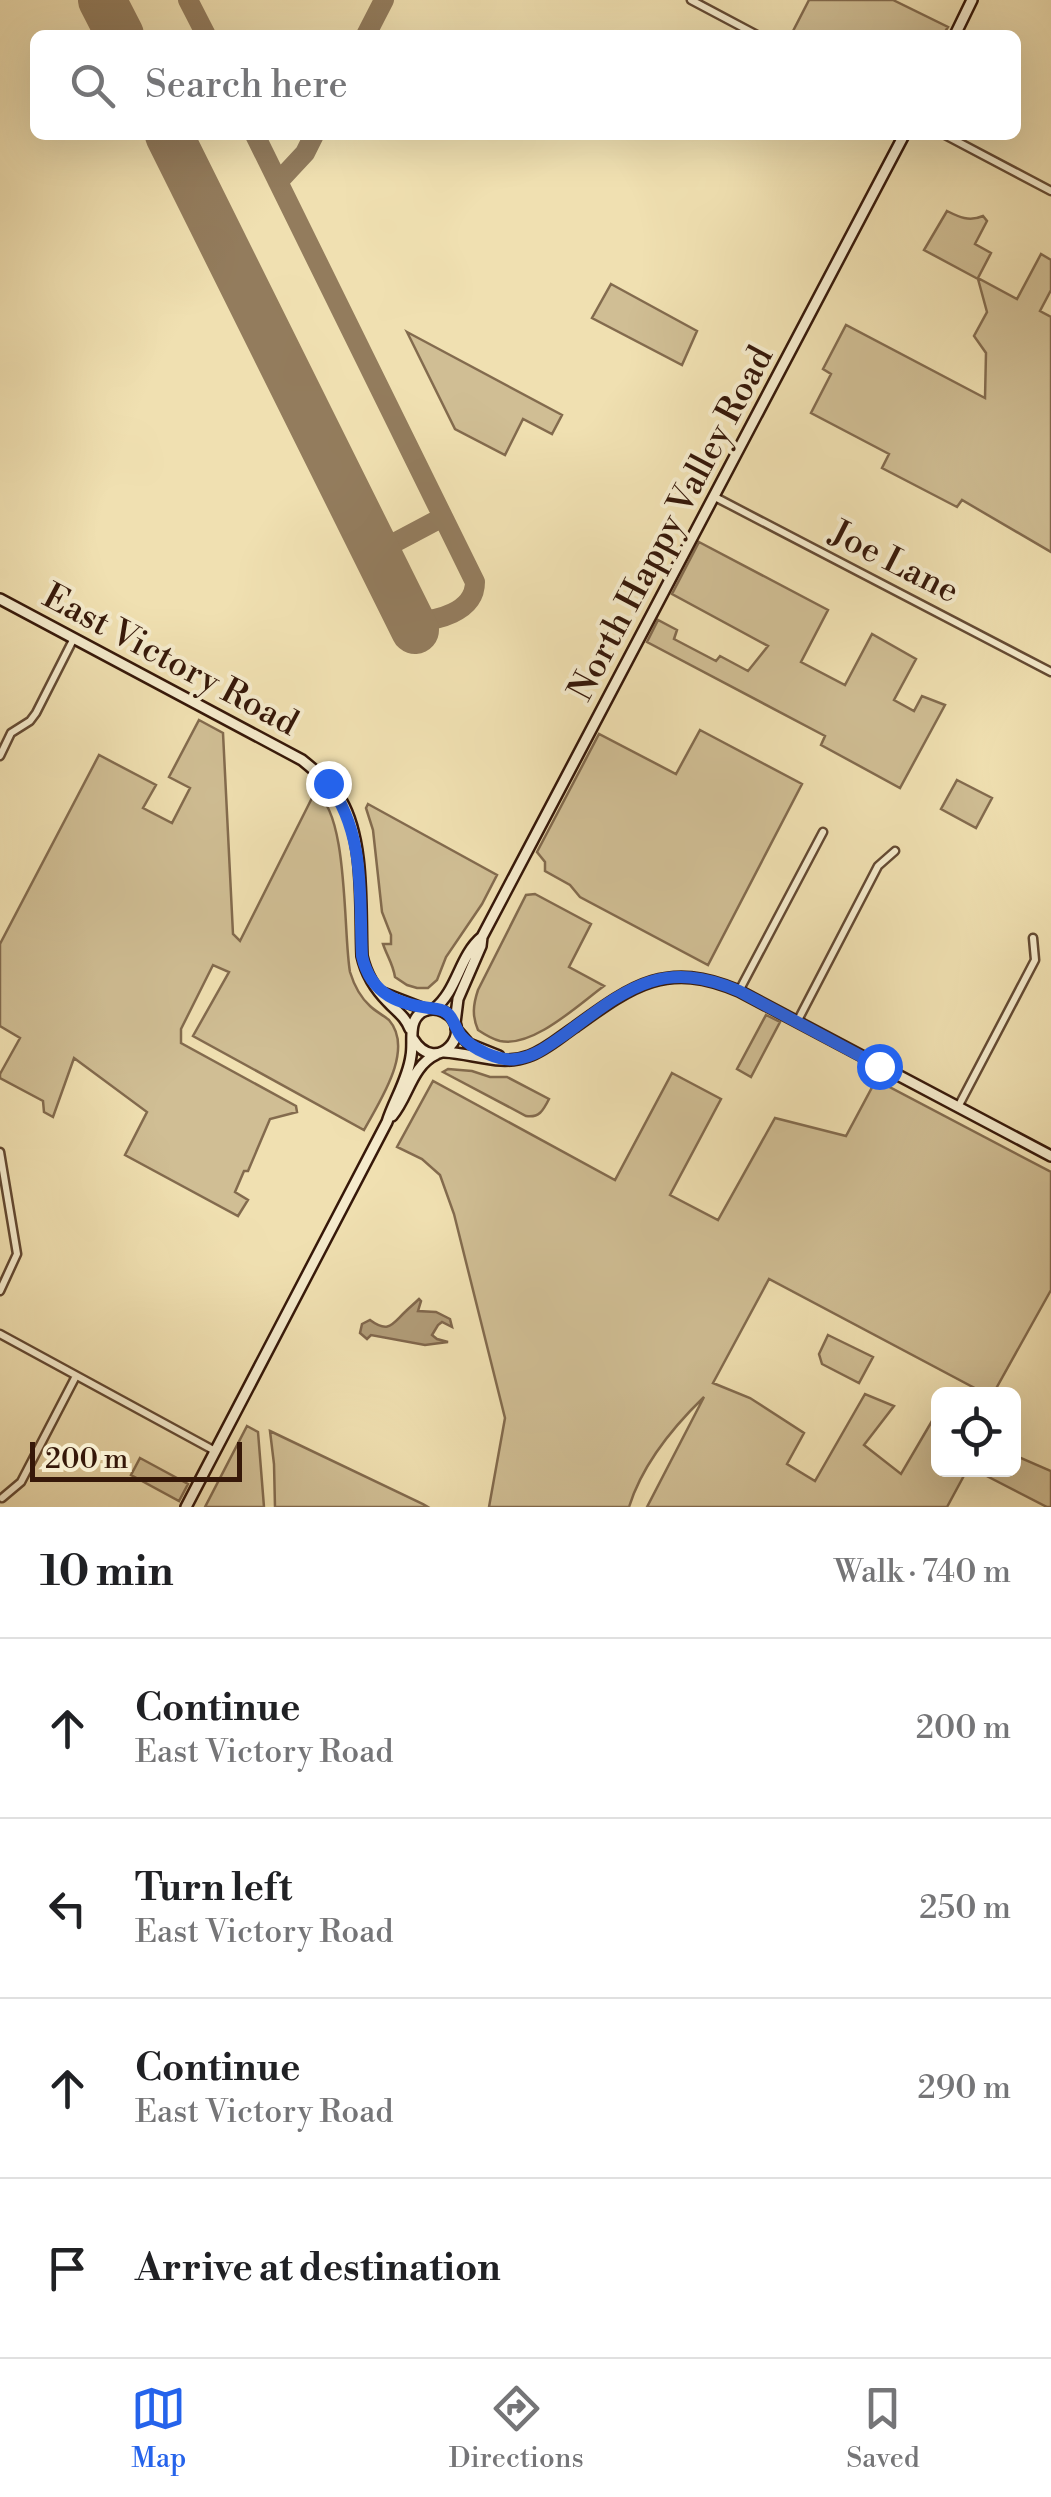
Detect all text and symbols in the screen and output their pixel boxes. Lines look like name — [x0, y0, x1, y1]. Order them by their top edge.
search box — [30, 30, 1021, 140]
icon: search — [65, 58, 120, 113]
text: Search here — [145, 62, 348, 109]
street label: North Happy Valley Road — [559, 339, 783, 708]
street label: Joe Lane — [821, 511, 966, 613]
street label: East Victory Road — [35, 575, 305, 746]
route end — [306, 761, 352, 807]
route start — [857, 1044, 903, 1090]
map controls — [931, 1387, 1021, 1477]
button: locate — [931, 1387, 1021, 1477]
scale bar — [30, 1437, 242, 1482]
text: 200 m — [45, 1442, 128, 1477]
text: 10 min — [40, 1546, 173, 1599]
text: Walk · 740 m — [834, 1552, 1011, 1592]
text: Continue — [135, 1685, 300, 1732]
icon: ahead — [40, 1701, 95, 1756]
text: 200 m — [916, 1708, 1011, 1748]
text: East Victory Road — [135, 1732, 394, 1772]
text: Turn left — [135, 1865, 292, 1912]
icon: left — [40, 1881, 95, 1936]
text: 250 m — [919, 1888, 1011, 1928]
text: East Victory Road — [135, 1912, 394, 1952]
text: Continue — [135, 2045, 300, 2092]
icon: ahead — [40, 2061, 95, 2116]
text: 290 m — [918, 2068, 1011, 2108]
text: East Victory Road — [135, 2092, 394, 2132]
icon: arrive — [40, 2241, 95, 2296]
text: Arrive at destination — [135, 2245, 501, 2292]
tab: Map — [131, 2381, 186, 2476]
tab: Directions — [449, 2381, 584, 2476]
tab: Saved — [846, 2381, 920, 2476]

